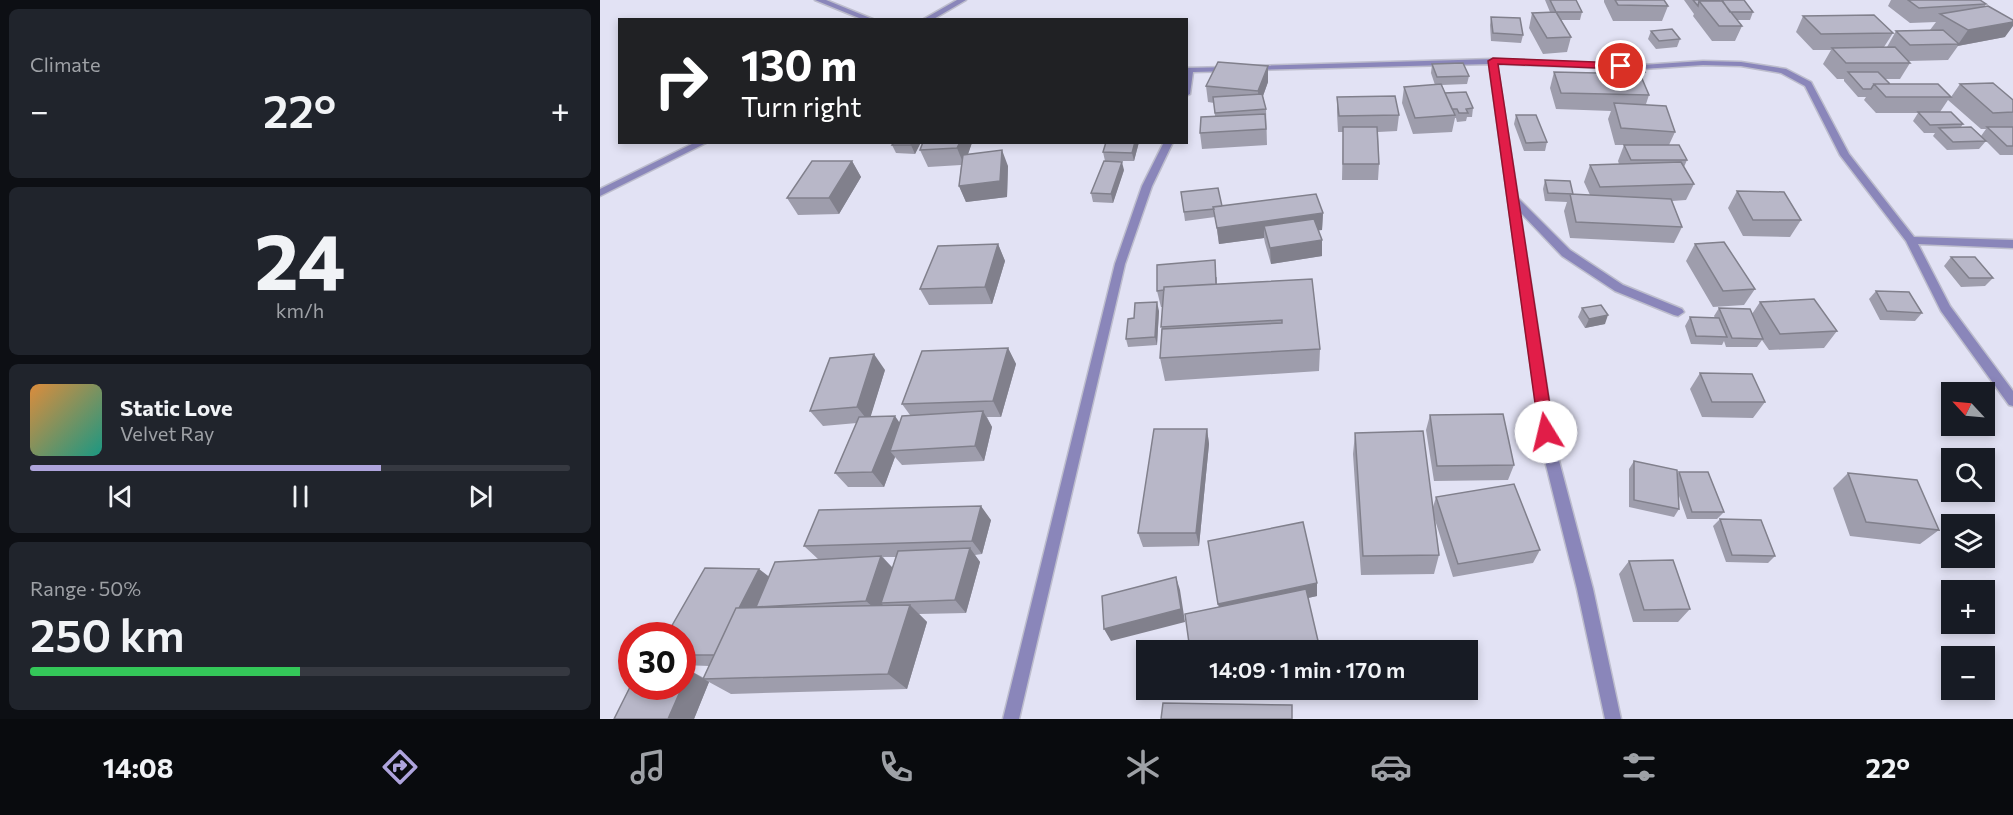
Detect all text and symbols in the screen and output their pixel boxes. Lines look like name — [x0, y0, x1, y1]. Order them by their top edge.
text: 130 m — [741, 38, 857, 90]
pin — [1595, 40, 1646, 91]
icon: right — [642, 42, 720, 120]
icon: arrive — [1604, 49, 1637, 82]
text: Climate — [30, 52, 100, 76]
text: 22° — [263, 82, 336, 137]
text: − — [30, 89, 49, 130]
text: + — [551, 89, 570, 130]
text: Turn right — [741, 90, 861, 123]
text: 24 — [254, 211, 346, 306]
text: km/h — [276, 298, 324, 322]
north arrow — [1941, 382, 1995, 436]
map controls — [1941, 382, 1995, 700]
text: Static Love — [120, 394, 233, 421]
position arrow — [1514, 400, 1578, 464]
text: Velvet Ray — [120, 421, 214, 445]
button: search — [1941, 448, 1995, 502]
icon: previous — [104, 480, 137, 513]
icon: pause — [284, 480, 317, 513]
icon: next — [464, 480, 497, 513]
button: layers — [1941, 514, 1995, 568]
text: Range · 50% — [30, 576, 141, 600]
button: + — [1941, 580, 1995, 634]
text: 250 km — [30, 606, 184, 661]
speed limit sign: 30 — [618, 622, 696, 700]
button: − — [1941, 646, 1995, 700]
text: 14:09 · 1 min · 170 m — [1209, 656, 1405, 683]
icon: directions — [379, 746, 421, 788]
icon: music — [627, 746, 669, 788]
icon: phone — [875, 746, 917, 788]
icon: climate — [1122, 746, 1164, 788]
icon: car — [1370, 746, 1412, 788]
icon: filters — [1618, 746, 1660, 788]
text: 14:08 — [103, 751, 173, 784]
text: 22° — [1866, 751, 1910, 784]

